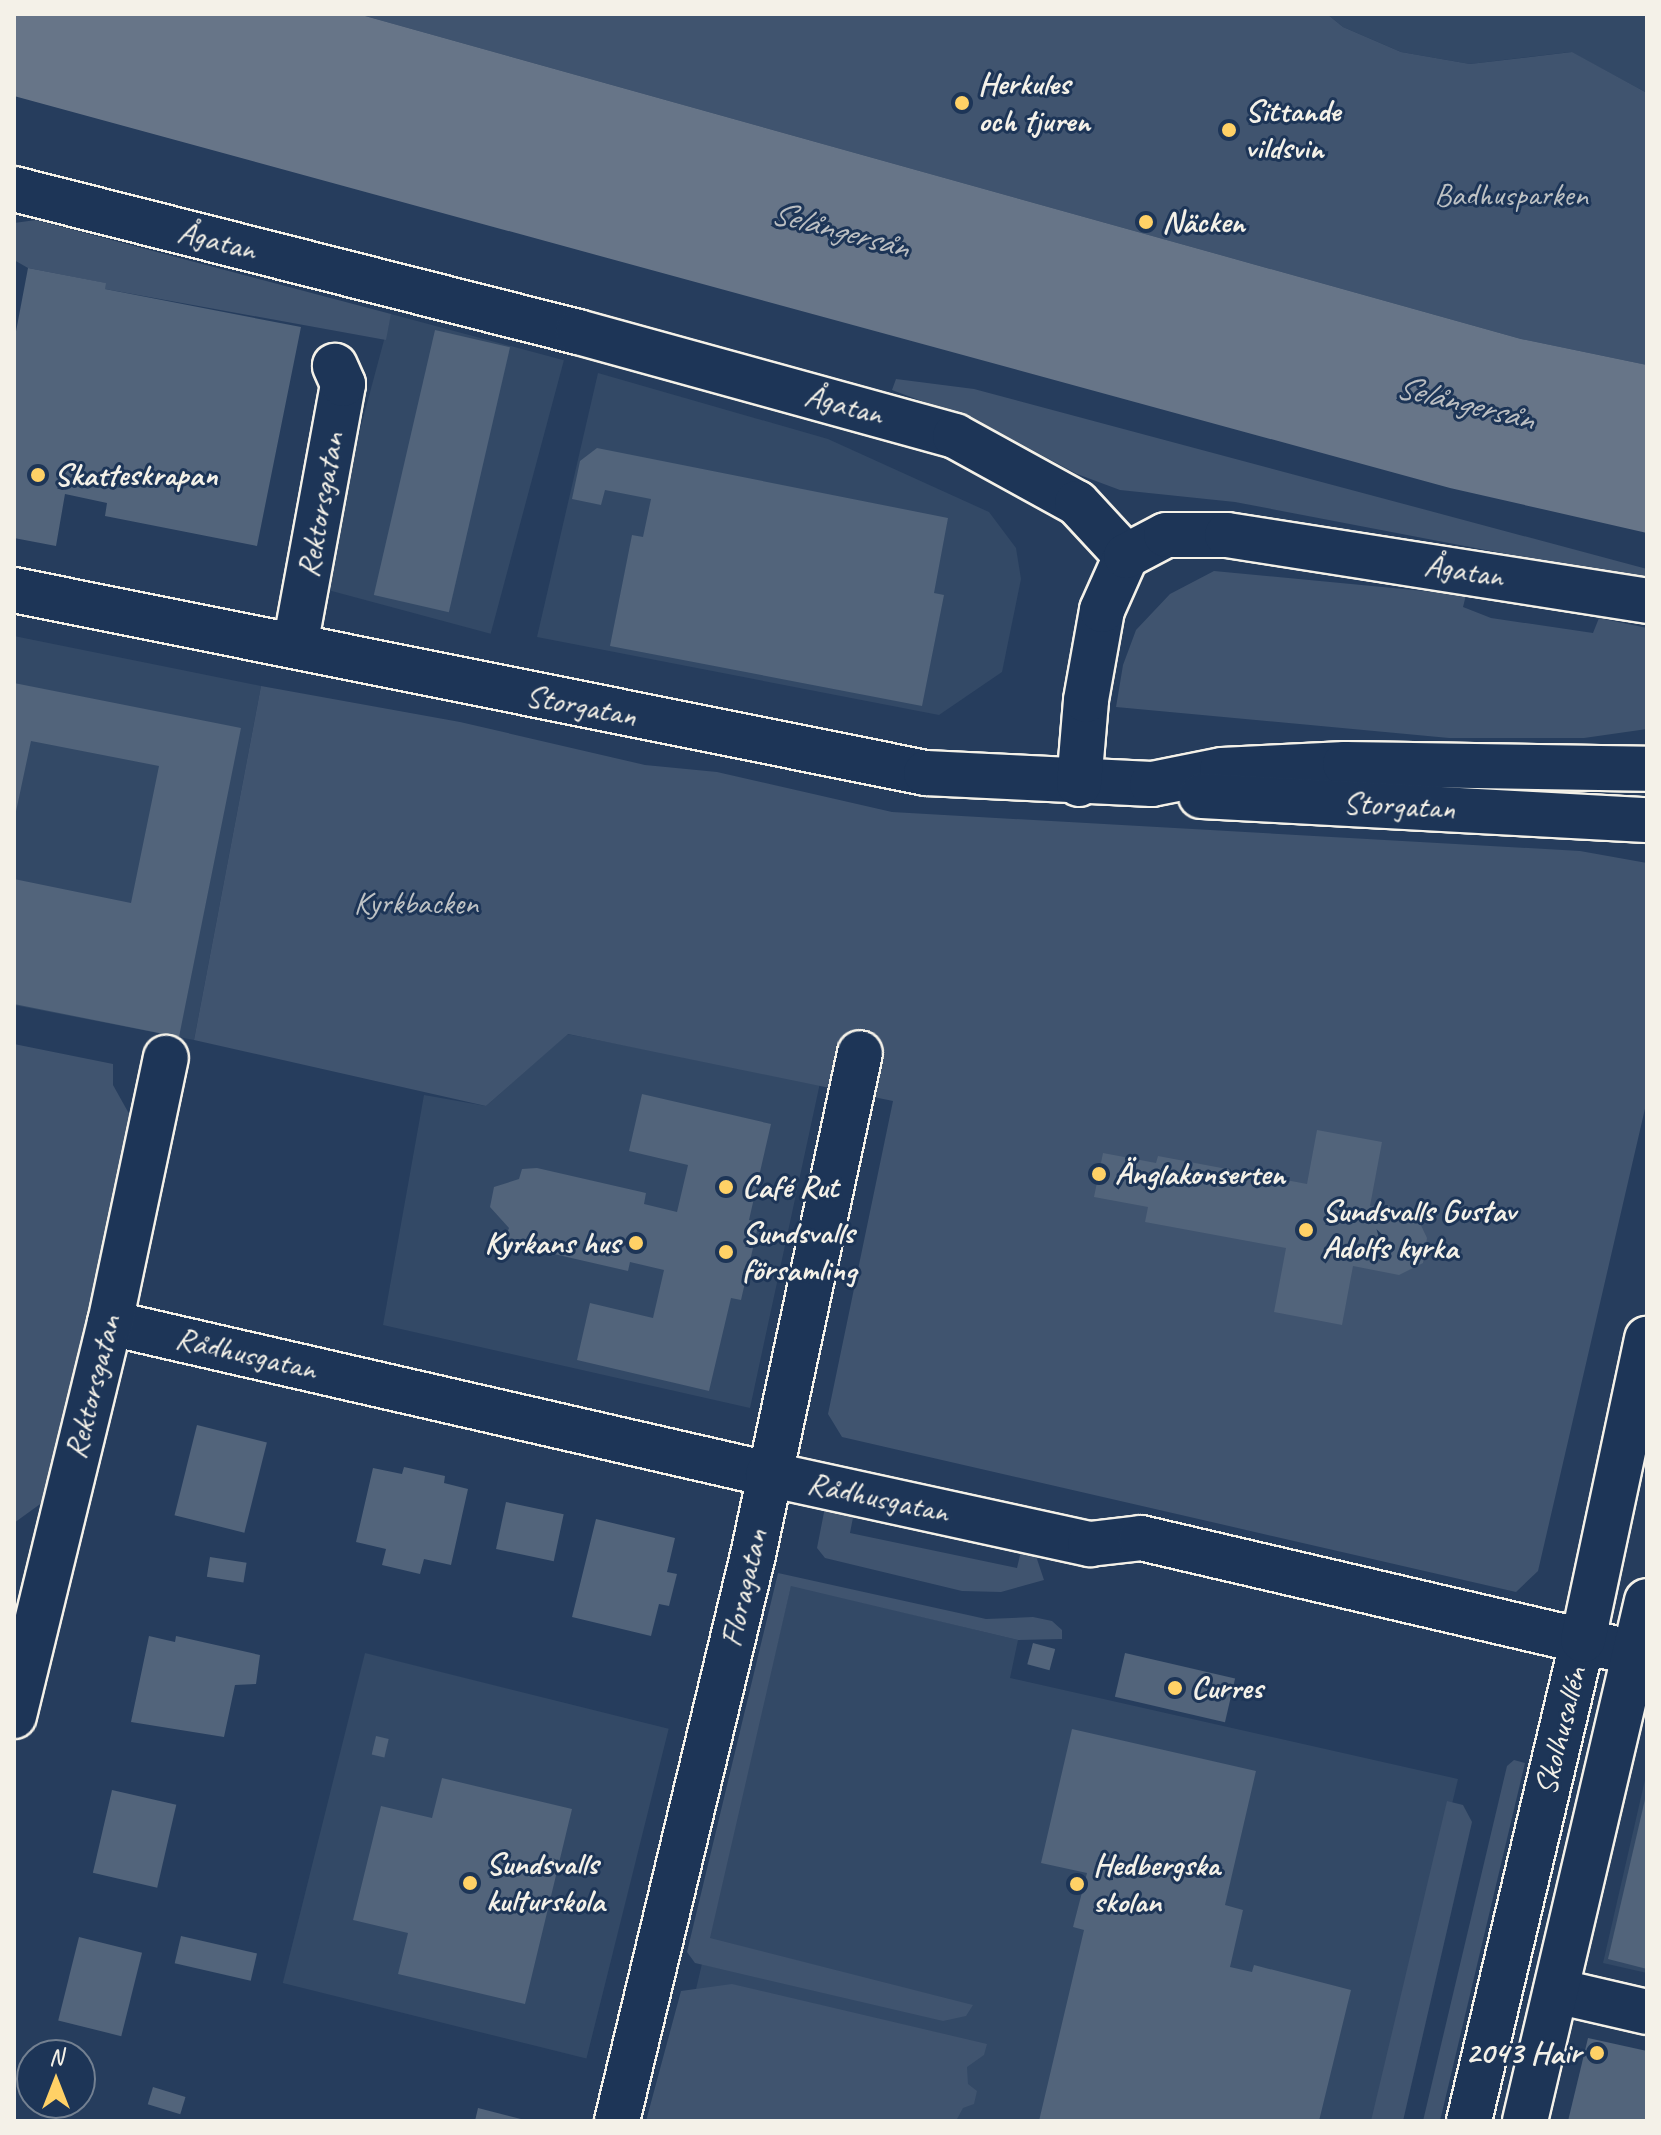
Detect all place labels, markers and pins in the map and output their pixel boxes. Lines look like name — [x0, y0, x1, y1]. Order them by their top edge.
place label: Herkules och tjuren — [978, 66, 1090, 141]
place label: Sittande vildsvin — [1245, 93, 1340, 168]
marker: Herkules och tjuren — [953, 94, 971, 112]
marker: Sittande vildsvin — [1220, 121, 1238, 139]
place label: Näcken — [1162, 203, 1245, 241]
marker: Näcken — [1137, 213, 1155, 231]
place label: Skatteskrapan — [54, 456, 217, 494]
marker: Skatteskrapan — [29, 466, 47, 484]
place label: Änglakonserten — [1115, 1155, 1285, 1193]
marker: Änglakonserten — [1090, 1165, 1108, 1183]
place label: Café Rut — [742, 1168, 838, 1206]
marker: Café Rut — [717, 1178, 735, 1196]
place label: Sundsvalls Gustav Adolfs kyrka — [1322, 1193, 1515, 1268]
place label: Sundsvalls församling — [742, 1215, 856, 1290]
marker: Sundsvalls Gustav Adolfs kyrka — [1297, 1221, 1315, 1239]
place label: Kyrkans hus — [484, 1224, 620, 1262]
marker: Kyrkans hus — [627, 1234, 645, 1252]
marker: Sundsvalls församling — [717, 1243, 735, 1261]
place label: Curres — [1191, 1669, 1263, 1707]
marker: Curres — [1166, 1679, 1184, 1697]
place label: Sundsvalls kulturskola — [486, 1846, 604, 1921]
place label: Hedbergska skolan — [1093, 1847, 1220, 1922]
marker: Sundsvalls kulturskola — [461, 1874, 479, 1892]
marker: Hedbergska skolan — [1068, 1875, 1086, 1893]
place label: 2043 Hair — [1465, 2034, 1581, 2072]
marker: 2043 Hair — [1588, 2044, 1606, 2062]

